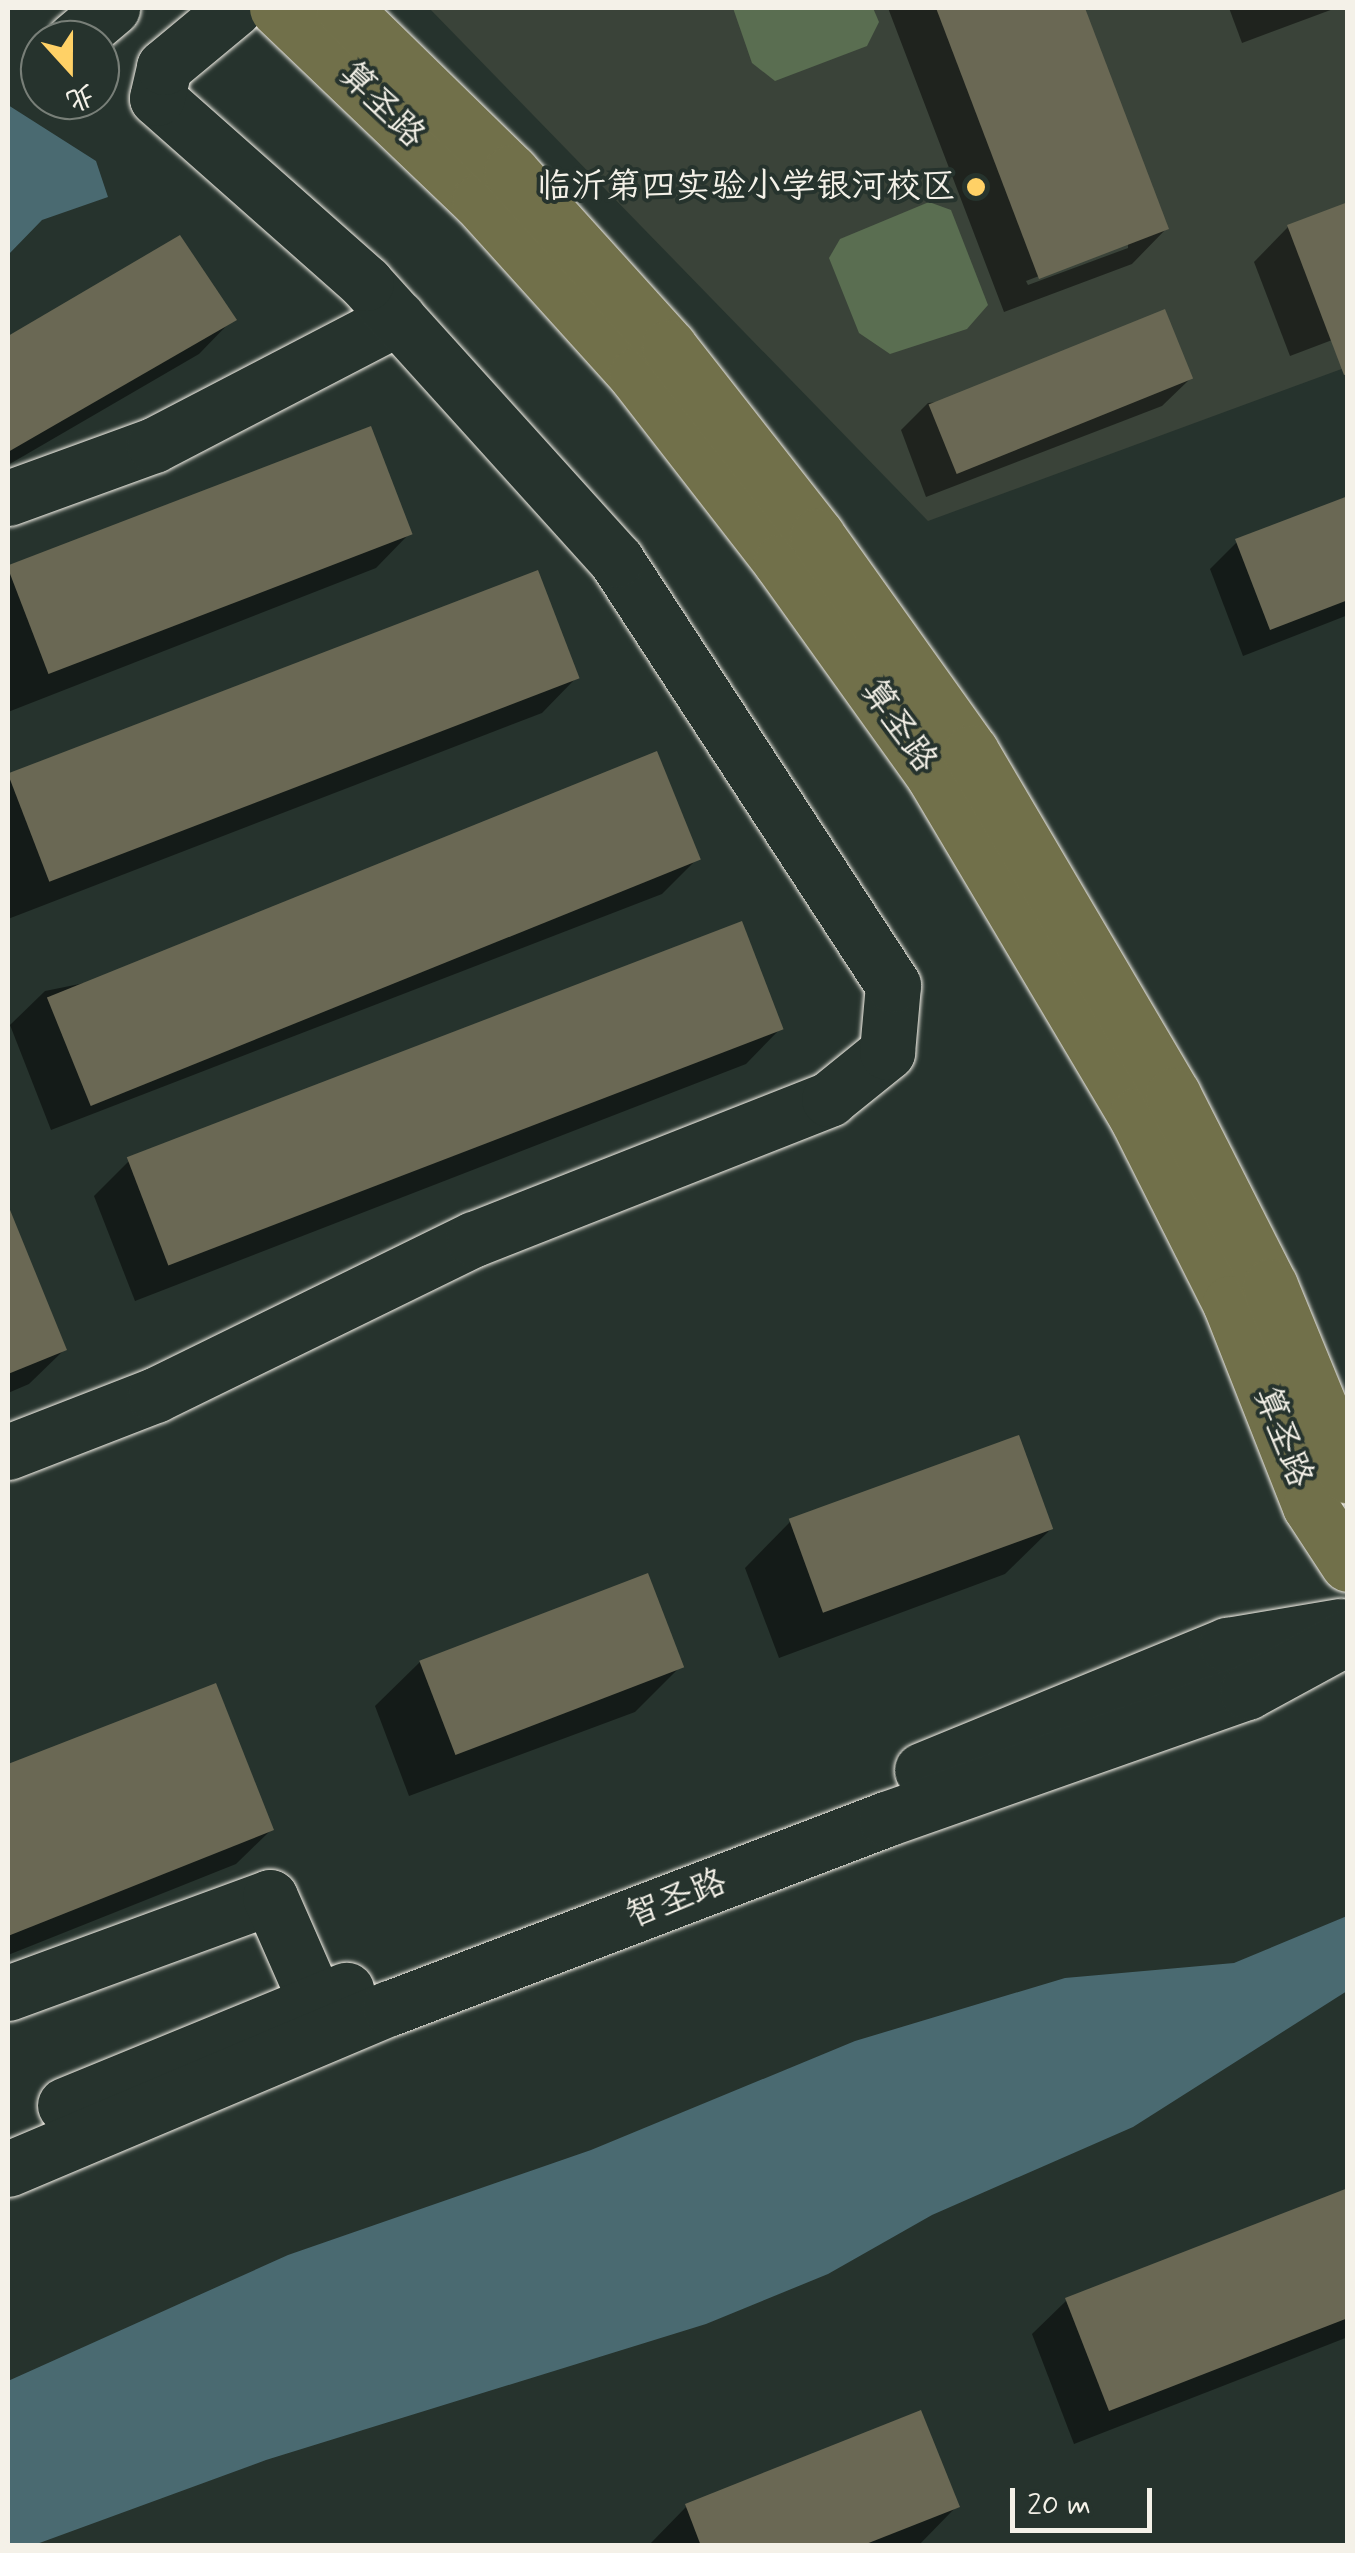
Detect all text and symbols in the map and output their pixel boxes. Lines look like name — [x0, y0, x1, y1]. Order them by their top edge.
north arrow — [20, 20, 120, 120]
street label: 算圣路 — [330, 53, 434, 157]
text: 北 — [61, 74, 100, 119]
place label: 临沂第四实验小学银河校区 — [536, 166, 956, 208]
marker: 临沂第四实验小学银河校区 — [965, 176, 987, 198]
street label: 算圣路 — [852, 671, 946, 781]
street label: 算圣路 — [1245, 1380, 1321, 1494]
street label: 智圣路 — [619, 1861, 733, 1937]
scale bar — [1015, 2468, 1158, 2530]
text: 20 m — [1027, 2486, 1091, 2525]

